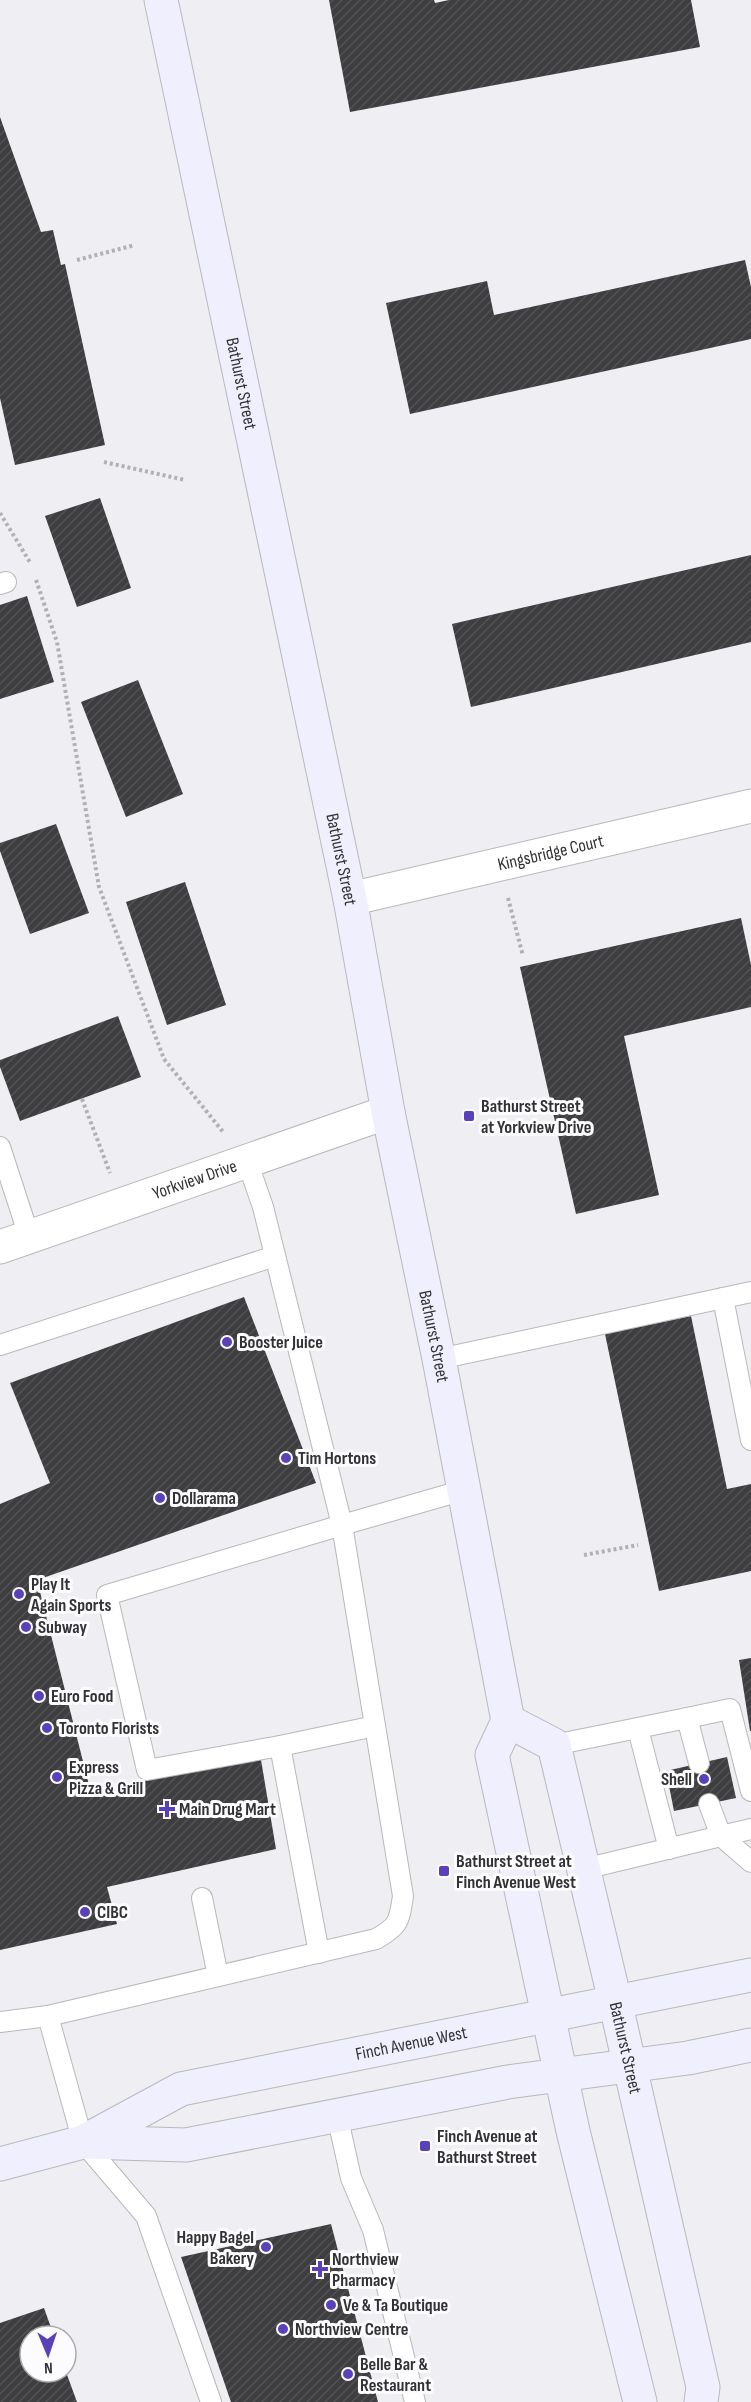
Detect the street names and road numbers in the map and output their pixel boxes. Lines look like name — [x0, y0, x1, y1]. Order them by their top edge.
street label: Bathurst Street — [222, 336, 262, 432]
street label: Bathurst Street — [322, 811, 362, 907]
street label: Kingsbridge Court — [496, 830, 606, 875]
street label: Yorkview Drive — [150, 1155, 240, 1204]
street label: Bathurst Street — [415, 1288, 454, 1385]
street label: Bathurst Street — [605, 2000, 646, 2096]
street label: Finch Avenue West — [353, 2021, 469, 2064]

